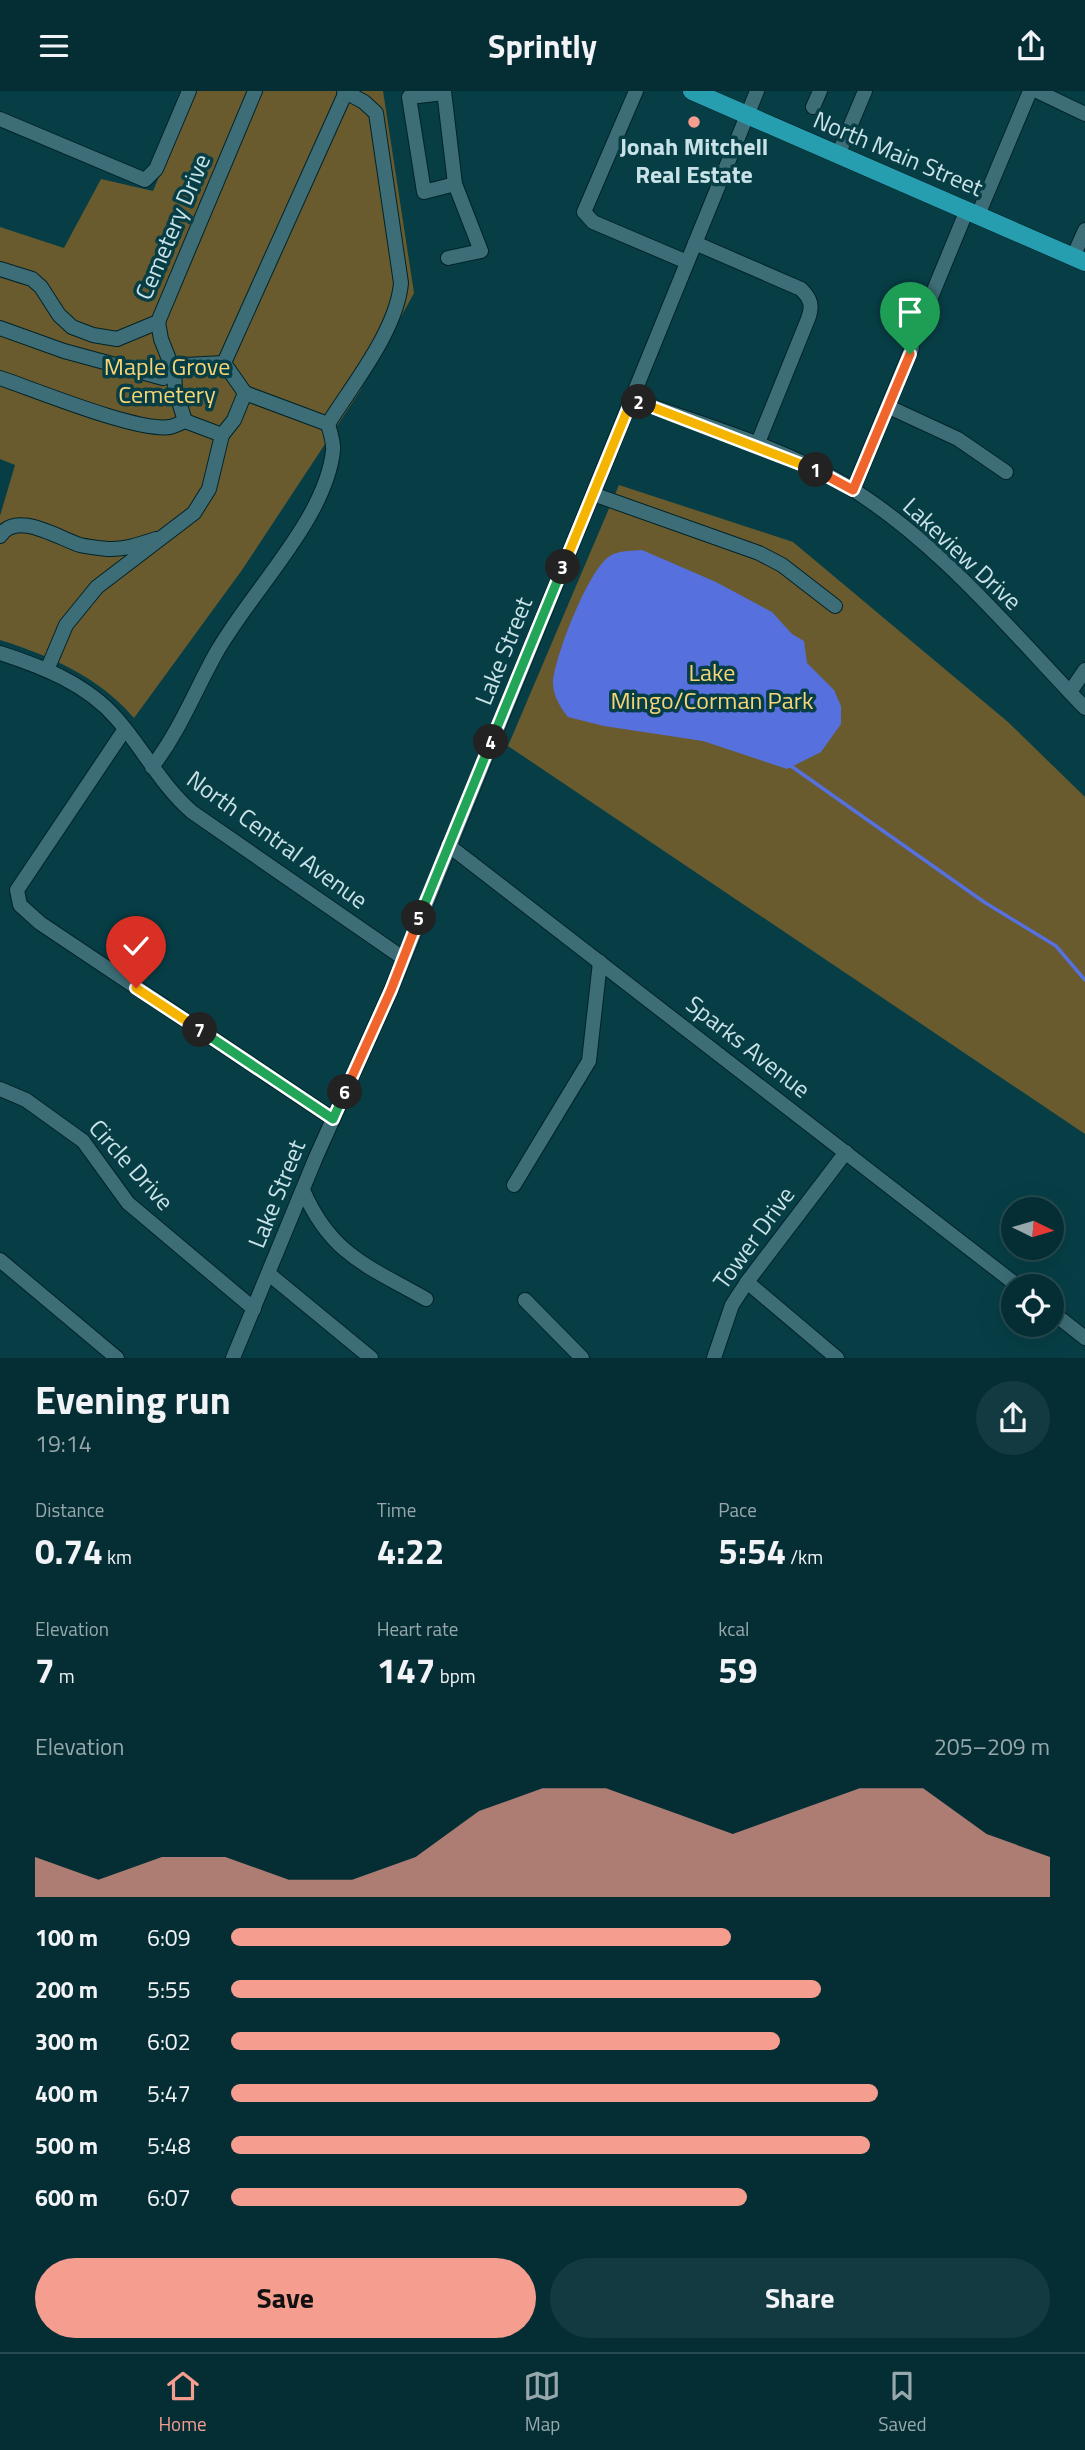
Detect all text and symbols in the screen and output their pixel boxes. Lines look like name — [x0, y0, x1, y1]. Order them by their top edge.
text: Sprintly — [488, 22, 597, 70]
icon: menu — [35, 27, 73, 65]
icon: share — [1012, 27, 1050, 65]
street label: North Main Street — [808, 101, 989, 205]
marker: Jonah Mitchell Real Estate — [686, 114, 702, 130]
place label: Jonah Mitchell Real Estate — [620, 128, 768, 192]
street label: Cemetery Drive — [125, 148, 219, 305]
pin — [880, 282, 940, 354]
icon: arrive — [891, 293, 929, 331]
park label: Maple Grove Cemetery — [104, 348, 230, 412]
pin: 2 — [622, 385, 656, 419]
text: 2 — [633, 387, 644, 416]
pin: 1 — [798, 453, 834, 487]
text: 1 — [810, 455, 821, 484]
street label: Lakeview Drive — [895, 488, 1030, 618]
pin: 3 — [546, 549, 580, 585]
text: 3 — [557, 552, 568, 581]
street label: Lake Street — [465, 591, 541, 710]
park label: Lake Mingo/Corman Park — [610, 654, 814, 718]
pin: 4 — [474, 725, 508, 759]
text: 4 — [485, 727, 496, 756]
street label: North Central Avenue — [180, 761, 376, 917]
pin: 5 — [402, 901, 436, 935]
text: 5 — [413, 903, 424, 932]
pin — [106, 916, 166, 988]
icon: check — [117, 927, 155, 965]
street label: Sparks Avenue — [679, 986, 818, 1106]
pin: 7 — [182, 1013, 218, 1047]
text: 7 — [194, 1015, 205, 1044]
pin: 6 — [328, 1075, 362, 1109]
text: 6 — [339, 1077, 350, 1106]
street label: Circle Drive — [81, 1111, 183, 1218]
street label: Lake Street — [238, 1134, 314, 1253]
street label: Tower Drive — [704, 1179, 803, 1296]
north arrow — [1001, 1197, 1064, 1260]
map controls — [1001, 1197, 1064, 1337]
button: locate — [1001, 1274, 1064, 1337]
text: Evening run — [35, 1371, 231, 1429]
button: share — [976, 1381, 1050, 1455]
text: 19:14 — [35, 1426, 92, 1461]
text: Distance — [35, 1495, 104, 1524]
text: Time — [377, 1495, 416, 1524]
text: Pace — [718, 1495, 757, 1524]
text: 0.74 — [35, 1524, 103, 1578]
text: 4:22 — [377, 1524, 444, 1578]
text: 5:54 — [718, 1524, 786, 1578]
text: km — [103, 1542, 132, 1571]
text: /km — [786, 1542, 823, 1571]
text: Elevation — [35, 1614, 109, 1643]
text: Heart rate — [377, 1614, 458, 1643]
text: kcal — [718, 1614, 749, 1643]
text: 7 — [35, 1643, 55, 1697]
text: 147 — [377, 1643, 435, 1697]
text: 59 — [718, 1643, 758, 1697]
text: m — [55, 1661, 75, 1690]
text: bpm — [435, 1661, 476, 1690]
text: Elevation — [35, 1729, 124, 1764]
text: 205–209 m — [934, 1729, 1050, 1764]
text: 100 m — [35, 1920, 98, 1955]
text: 6:09 — [147, 1920, 191, 1955]
text: 200 m — [35, 1972, 98, 2007]
text: 5:55 — [147, 1972, 191, 2007]
text: 300 m — [35, 2024, 98, 2059]
text: 6:02 — [147, 2024, 191, 2059]
text: 400 m — [35, 2076, 98, 2111]
text: 5:47 — [147, 2076, 191, 2111]
text: 500 m — [35, 2128, 98, 2163]
text: 5:48 — [147, 2128, 191, 2163]
text: 600 m — [35, 2180, 98, 2215]
text: 6:07 — [147, 2180, 191, 2215]
button: Save — [35, 2258, 536, 2338]
button: Share — [550, 2258, 1050, 2338]
tab: Home — [158, 2367, 207, 2438]
tab: Map — [523, 2367, 561, 2438]
tab: Saved — [878, 2367, 927, 2438]

